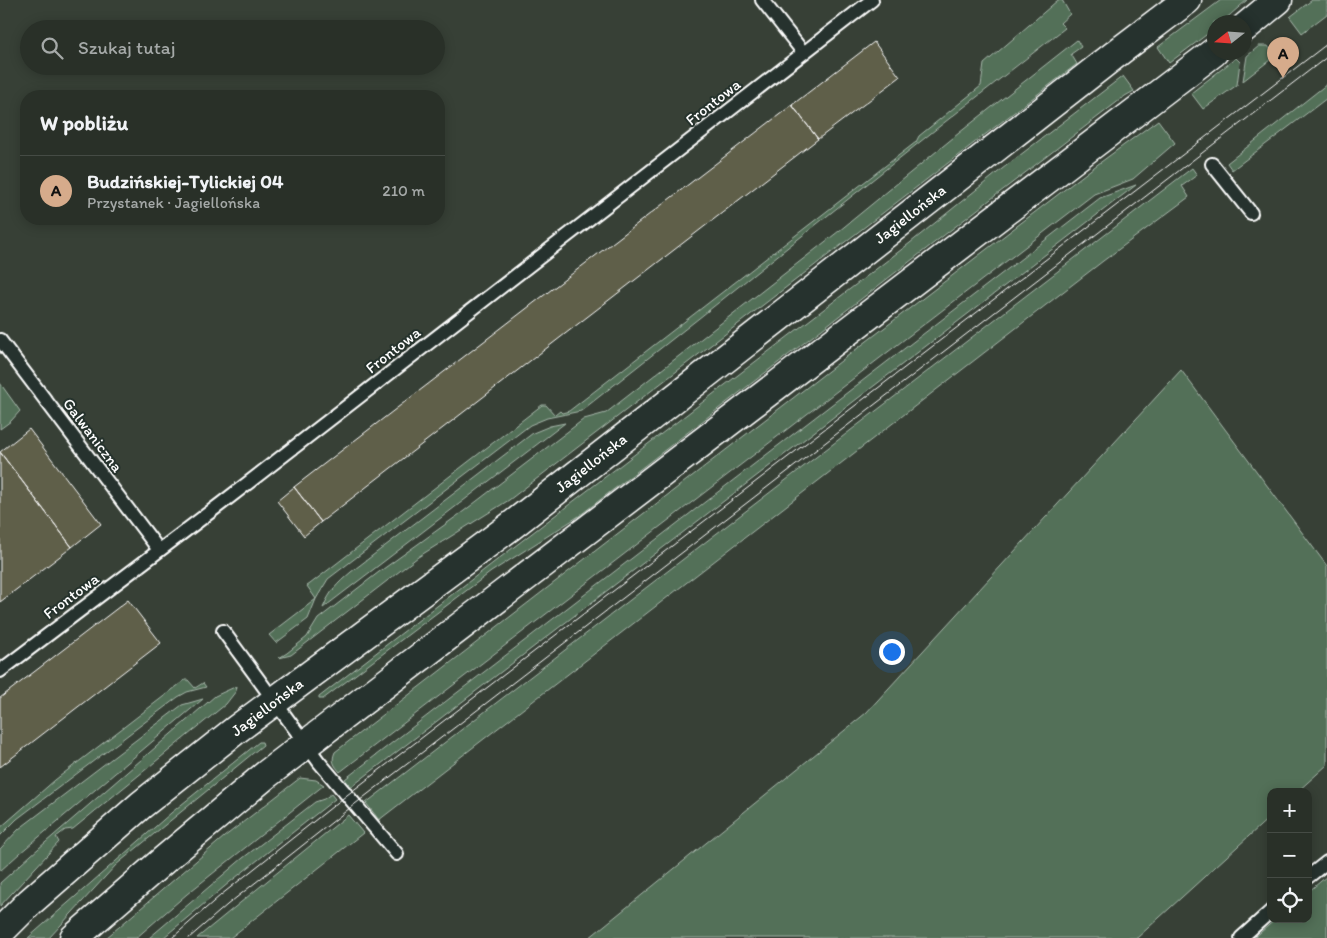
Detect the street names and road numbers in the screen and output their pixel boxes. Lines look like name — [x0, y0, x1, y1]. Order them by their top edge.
street label: Frontowa — [682, 74, 745, 129]
street label: Jagiellońska — [871, 180, 950, 248]
street label: Frontowa — [362, 322, 425, 377]
street label: Galwaniczna — [59, 394, 127, 476]
street label: Jagiellońska — [552, 429, 631, 497]
street label: Frontowa — [40, 569, 103, 623]
street label: Jagiellońska — [227, 674, 307, 740]

